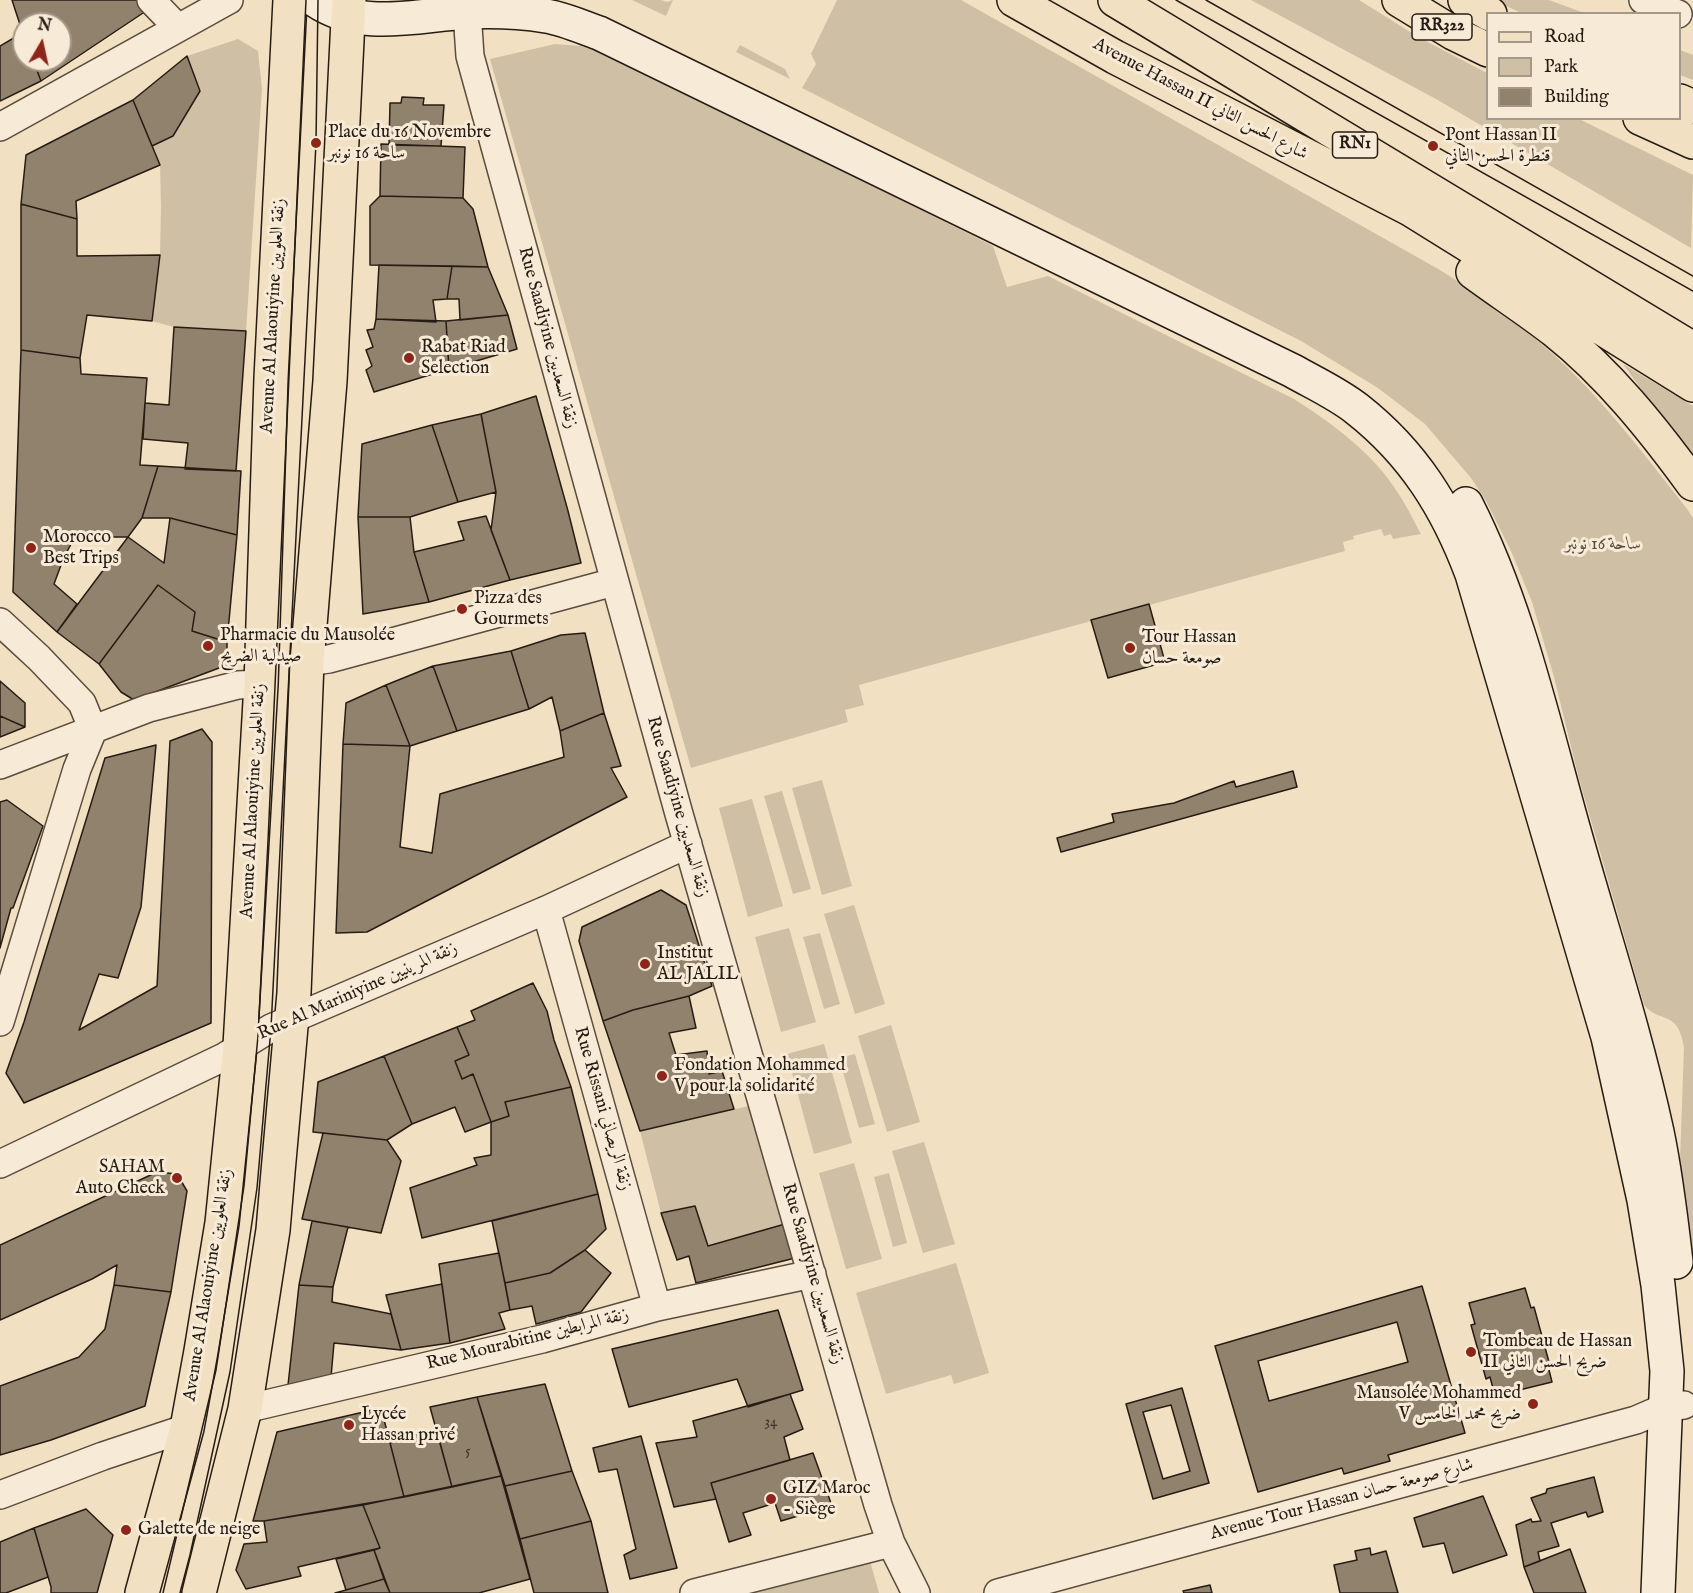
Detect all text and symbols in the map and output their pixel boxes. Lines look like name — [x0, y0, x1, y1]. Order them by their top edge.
north arrow — [12, 12, 72, 72]
legend — [1486, 12, 1681, 120]
road number: RR322 — [1412, 14, 1472, 40]
text: N — [36, 15, 53, 37]
text: Road — [1544, 26, 1585, 49]
street label: Avenue Hassan II شارع الحسن الثاني — [1089, 34, 1311, 166]
text: Park — [1544, 56, 1578, 79]
text: Building — [1544, 86, 1609, 109]
place label: Place du 16 Novembre ساحة 16 نونبر — [328, 122, 491, 164]
place label: Pont Hassan II قنطرة الحسن الثاني — [1445, 125, 1557, 168]
road number: RN1 — [1332, 132, 1378, 158]
marker: Place du 16 Novembre ساحة 16 نونبر — [309, 136, 323, 150]
marker: Pont Hassan II قنطرة الحسن الثاني — [1426, 139, 1440, 153]
street label: Avenue Al Alaouiyine زنقة العلويين — [257, 198, 291, 434]
street label: Rue Saadiyine زنقة السعديين — [512, 245, 582, 431]
place label: Rabat Riad Selection — [421, 337, 506, 380]
marker: Rabat Riad Selection — [402, 351, 416, 365]
place label: Morocco Best Trips — [43, 527, 119, 570]
park label: ساحة 16 نونبر — [1565, 534, 1641, 556]
marker: Morocco Best Trips — [24, 541, 38, 555]
place label: Pizza des Gourmets — [474, 588, 548, 630]
marker: Pizza des Gourmets — [455, 602, 469, 616]
place label: Pharmacie du Mausolée صيدلية الضريح — [220, 625, 395, 668]
place label: Tour Hassan صومعة حسان — [1142, 627, 1236, 670]
marker: Pharmacie du Mausolée صيدلية الضريح — [201, 639, 215, 653]
marker: Tour Hassan صومعة حسان — [1123, 641, 1137, 655]
street label: Avenue Al Alaouiyine زنقة العلويين — [237, 683, 271, 919]
street label: Rue Saadiyine زنقة السعديين — [641, 714, 713, 900]
street label: Rue Al Mariniyine زنقة المرينيين — [255, 938, 461, 1046]
place label: Institut AL JALIL — [657, 943, 738, 986]
marker: Institut AL JALIL — [638, 957, 652, 971]
street label: Rue Rissani زنقة الريصاني — [568, 1025, 636, 1193]
place label: Fondation Mohammed V pour la solidarité — [674, 1055, 845, 1098]
marker: Fondation Mohammed V pour la solidarité — [655, 1069, 669, 1083]
place label: SAHAM Auto Check — [76, 1157, 165, 1200]
street label: Avenue Al Alaouiyine زنقة العلويين — [180, 1167, 238, 1403]
marker: SAHAM Auto Check — [170, 1171, 184, 1185]
street label: Rue Saadiyine زنقة السعديين — [776, 1181, 848, 1367]
street label: Rue Mourabitine زنقة المرابطين — [425, 1304, 631, 1376]
place label: Tombeau de Hassan II ضريح الحسن الثاني — [1483, 1331, 1632, 1374]
marker: Tombeau de Hassan II ضريح الحسن الثاني — [1464, 1345, 1478, 1359]
place label: Mausolée Mohammed V ضريح محمد الخامس — [1356, 1383, 1521, 1426]
marker: Mausolée Mohammed V ضريح محمد الخامس — [1526, 1397, 1540, 1411]
place label: Lycée Hassan privé — [361, 1404, 455, 1446]
house number: 34 — [765, 1414, 777, 1432]
marker: Lycée Hassan privé — [342, 1418, 356, 1432]
house number: 5 — [465, 1443, 471, 1461]
street label: Avenue Tour Hassan شارع صومعة حسان — [1208, 1454, 1476, 1546]
place label: GIZ Maroc - Siège — [783, 1478, 870, 1520]
marker: GIZ Maroc - Siège — [764, 1492, 778, 1506]
place label: Galette de neige — [138, 1519, 260, 1541]
marker: Galette de neige — [119, 1523, 133, 1537]

